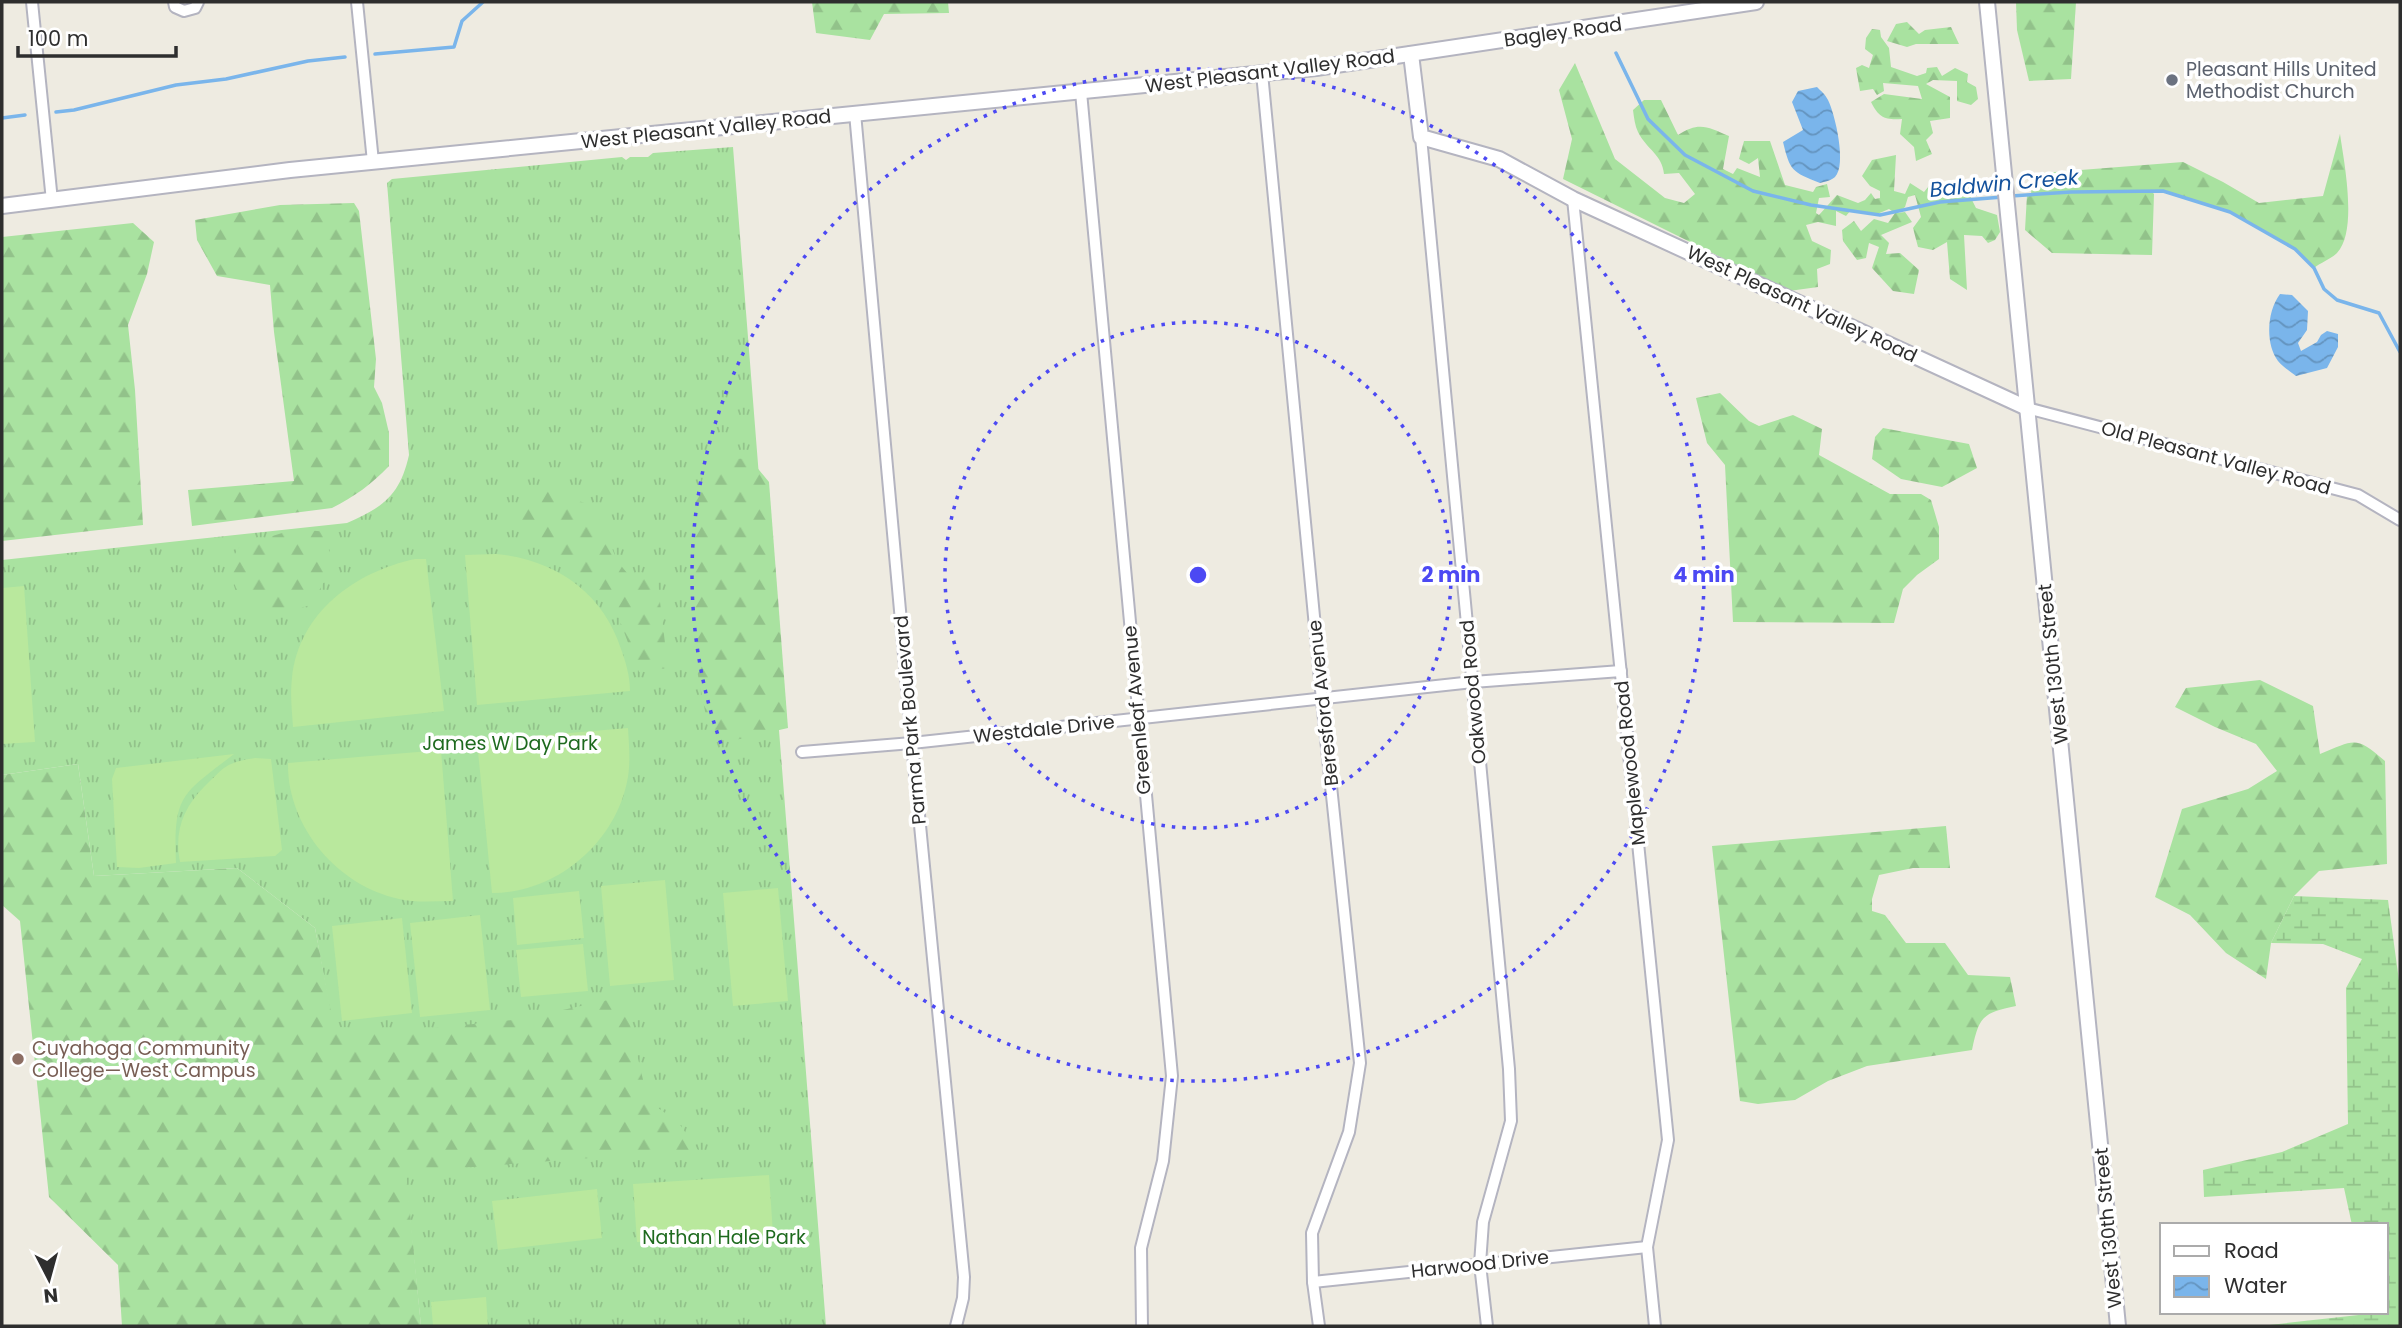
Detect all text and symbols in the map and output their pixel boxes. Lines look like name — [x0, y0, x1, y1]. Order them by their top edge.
street label: Bagley Road — [1502, 10, 1624, 54]
scale bar — [18, 14, 175, 58]
text: 100 m — [28, 24, 88, 53]
street label: West Pleasant Valley Road — [1144, 42, 1396, 100]
place label: Pleasant Hills United Methodist Church — [2186, 56, 2377, 105]
marker: Pleasant Hills United Methodist Church — [2164, 72, 2180, 88]
street label: West Pleasant Valley Road — [580, 102, 832, 156]
water label: Baldwin Creek — [1928, 162, 2081, 204]
street label: West Pleasant Valley Road — [1682, 239, 1922, 369]
street label: Old Pleasant Valley Road — [2098, 414, 2334, 502]
text: 2 min — [1421, 560, 1481, 589]
text: 4 min — [1673, 560, 1735, 589]
centre of rings — [1186, 563, 1210, 587]
street label: West 130th Street — [2031, 582, 2075, 746]
street label: Parma Park Boulevard — [887, 614, 933, 826]
street label: Beresford Avenue — [1301, 619, 1345, 787]
street label: Oakwood Road — [1453, 619, 1493, 765]
street label: Greenleaf Avenue — [1116, 624, 1158, 796]
street label: Maplewood Road — [1608, 679, 1652, 847]
street label: Westdale Drive — [972, 708, 1116, 750]
park label: James W Day Park — [422, 730, 598, 757]
place label: Cuyahoga Community College—West Campus — [32, 1035, 256, 1084]
marker: Cuyahoga Community College—West Campus — [10, 1051, 26, 1067]
street label: West 130th Street — [2088, 1146, 2128, 1309]
legend — [2160, 1223, 2388, 1314]
park label: Nathan Hale Park — [642, 1224, 806, 1251]
text: Road — [2224, 1236, 2279, 1265]
street label: Harwood Drive — [1410, 1243, 1550, 1285]
north arrow — [14, 1244, 84, 1314]
text: Water — [2224, 1271, 2287, 1300]
text: N — [42, 1281, 59, 1310]

